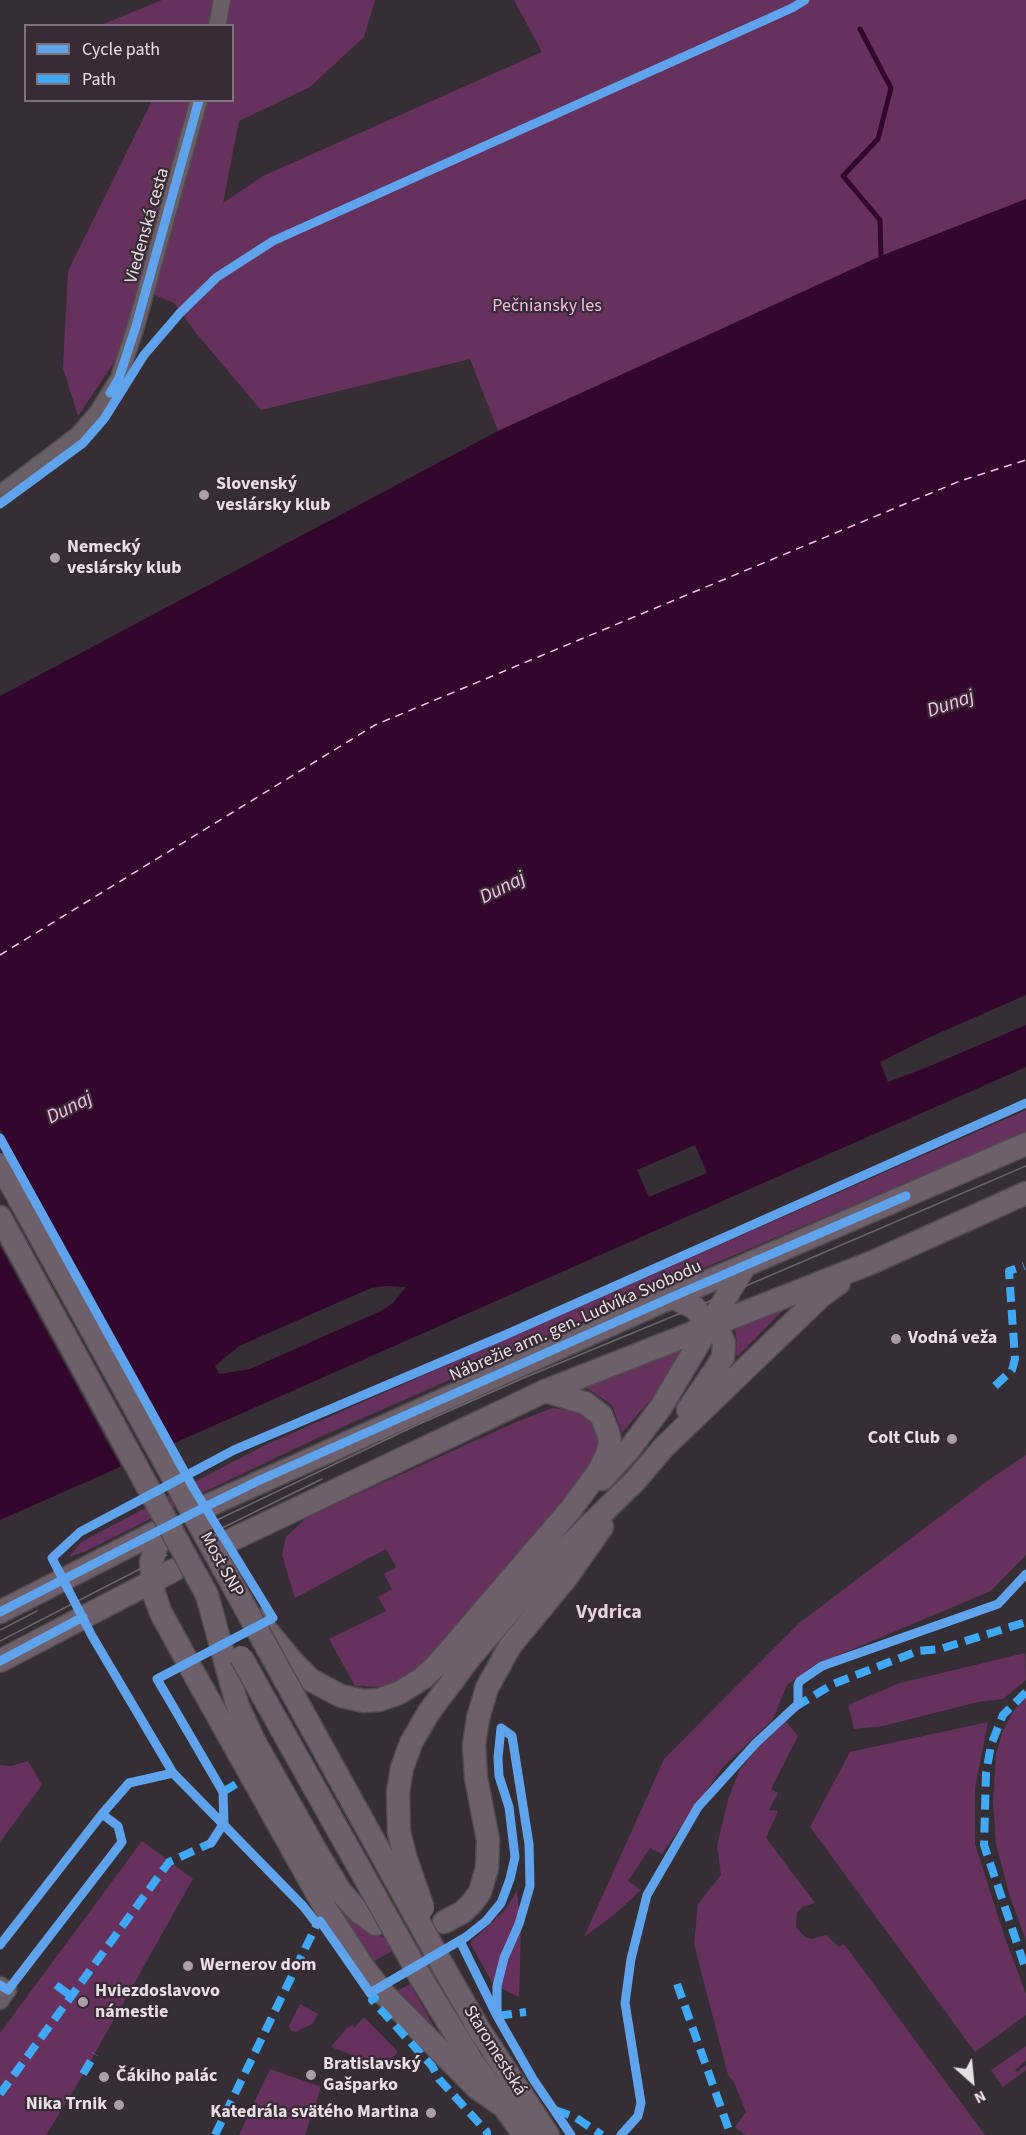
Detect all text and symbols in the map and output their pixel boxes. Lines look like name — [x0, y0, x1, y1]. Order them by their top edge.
legend — [24, 24, 234, 102]
text: Cycle path — [82, 37, 160, 62]
text: Path — [82, 67, 116, 92]
street label: Viedenská cesta — [121, 166, 175, 286]
park label: Pečniansky les — [492, 296, 602, 318]
place label: Slovenský veslársky klub — [216, 474, 331, 516]
marker: Slovenský veslársky klub — [197, 488, 211, 502]
place label: Nemecký veslársky klub — [67, 537, 182, 580]
marker: Nemecký veslársky klub — [48, 551, 62, 565]
water label: Dunaj — [924, 686, 978, 724]
water label: Dunaj — [476, 867, 530, 911]
water label: Dunaj — [43, 1087, 97, 1131]
street label: Nábrežie arm. gen. Ludvíka Svobodu — [446, 1256, 706, 1388]
place label: Vodná veža — [908, 1328, 997, 1350]
marker: Vodná veža — [889, 1332, 903, 1346]
place label: Colt Club — [868, 1428, 940, 1450]
marker: Colt Club — [945, 1432, 959, 1446]
street label: Most SNP — [194, 1529, 248, 1601]
district label: Vydrica — [576, 1602, 642, 1626]
place label: Wernerov dom — [200, 1955, 316, 1977]
marker: Wernerov dom — [181, 1959, 195, 1973]
place label: Hviezdoslavovo námestie — [95, 1981, 220, 2024]
marker: Hviezdoslavovo námestie — [76, 1995, 90, 2009]
street label: Staromestská — [458, 2002, 530, 2100]
north arrow — [942, 2051, 1002, 2111]
place label: Bratislavský Gašparko — [323, 2054, 421, 2096]
place label: Čákiho palác — [116, 2066, 217, 2088]
marker: Bratislavský Gašparko — [304, 2068, 318, 2082]
marker: Čákiho palác — [97, 2070, 111, 2084]
text: N — [970, 2085, 990, 2109]
place label: Nika Trnik — [26, 2094, 107, 2116]
marker: Nika Trnik — [112, 2098, 126, 2112]
place label: Katedrála svätého Martina — [210, 2102, 419, 2124]
marker: Katedrála svätého Martina — [424, 2106, 438, 2120]

